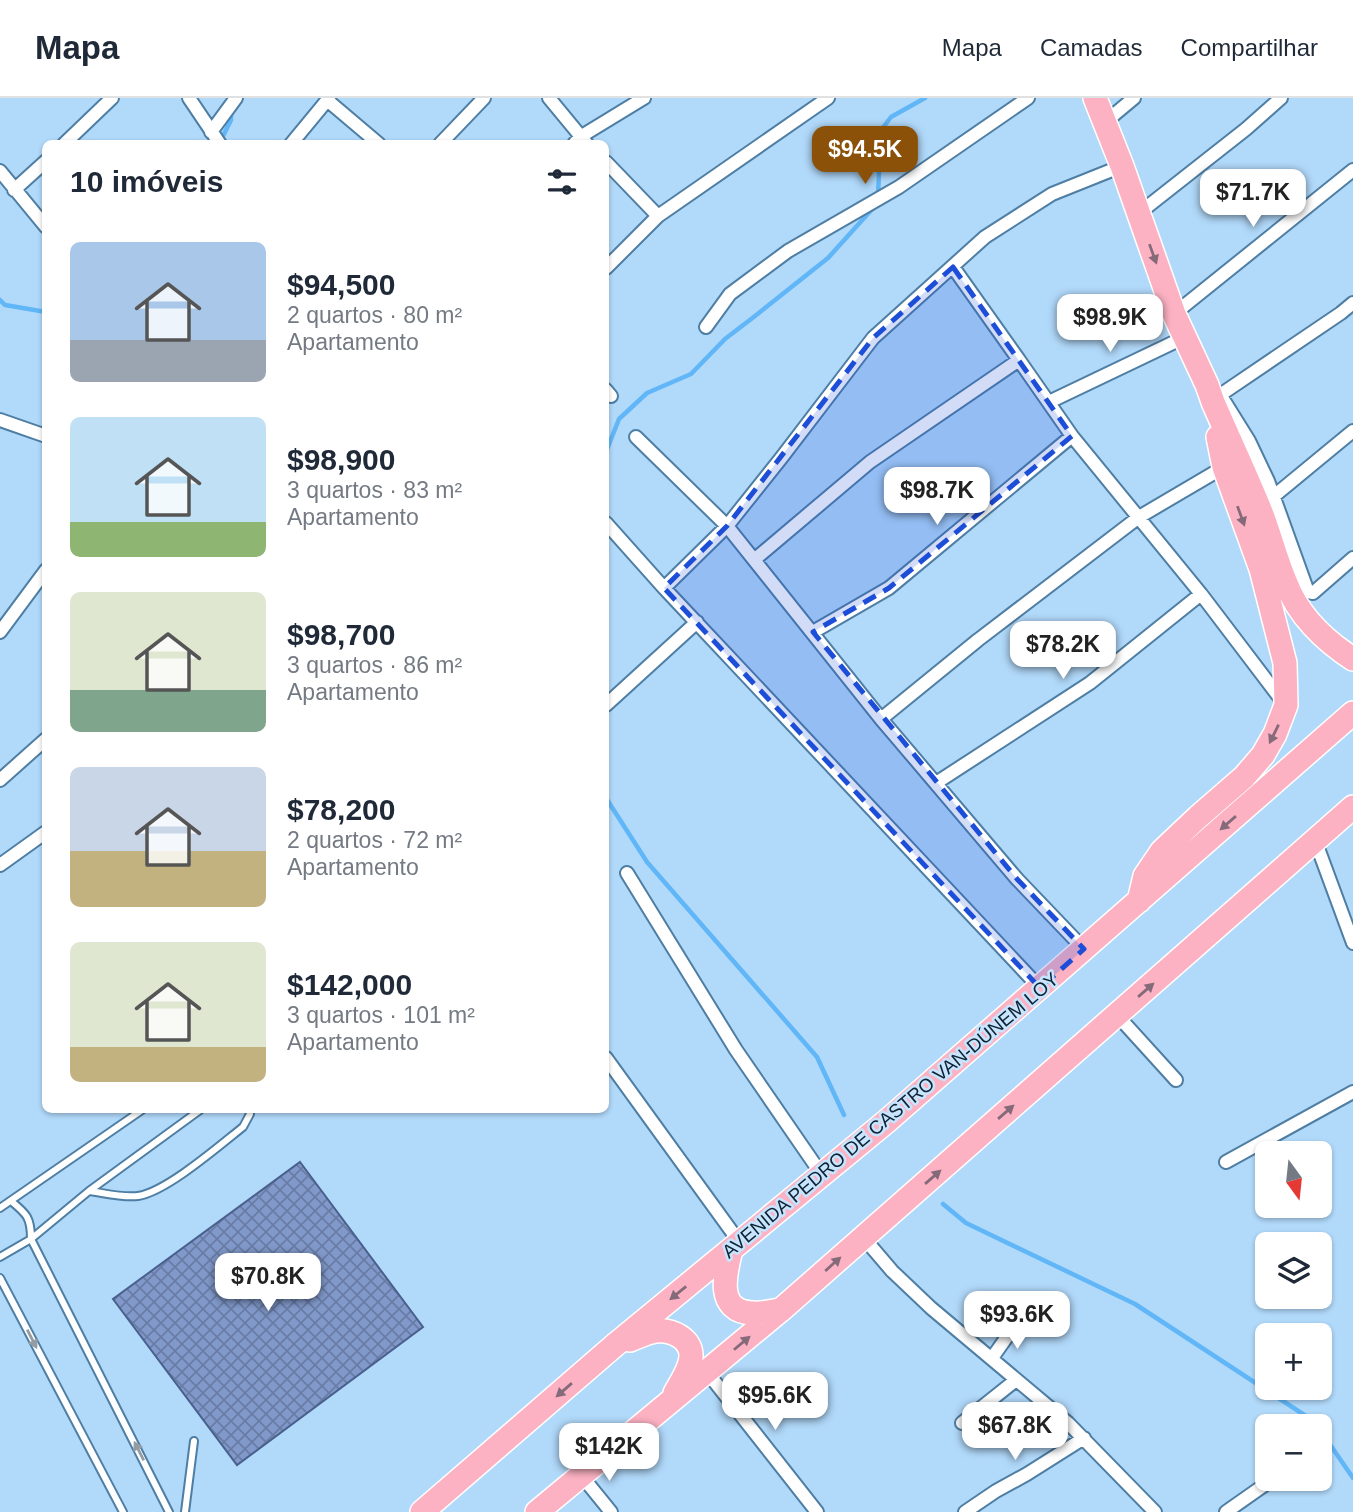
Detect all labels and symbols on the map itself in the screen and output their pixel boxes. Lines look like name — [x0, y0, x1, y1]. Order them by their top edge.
pin: $94.5K — [808, 126, 922, 186]
pin: $71.7K — [1196, 170, 1310, 229]
one-way arrow — [1147, 243, 1158, 264]
pin: $98.9K — [1053, 294, 1167, 354]
pin: $98.7K — [880, 468, 994, 527]
one-way arrow — [1236, 505, 1247, 526]
pin: $78.2K — [1006, 622, 1120, 681]
one-way arrow — [1268, 724, 1280, 744]
one-way arrow — [1220, 814, 1237, 830]
street label: AVENIDA PEDRO DE CASTRO VAN-DÚNEM LOY — [718, 968, 1063, 1262]
one-way arrow — [1137, 982, 1155, 998]
one-way arrow — [998, 1105, 1015, 1120]
north arrow — [1255, 1141, 1332, 1218]
one-way arrow — [924, 1169, 942, 1185]
pin: $70.8K — [211, 1254, 325, 1313]
one-way arrow — [824, 1257, 841, 1272]
one-way arrow — [670, 1286, 688, 1301]
pin: $93.6K — [960, 1292, 1074, 1351]
one-way arrow — [25, 1329, 37, 1349]
one-way arrow — [733, 1335, 751, 1351]
pin: $95.6K — [718, 1372, 832, 1432]
one-way arrow — [555, 1382, 572, 1397]
pin: $67.8K — [958, 1402, 1072, 1462]
pin: $142K — [560, 1424, 658, 1483]
one-way arrow — [133, 1441, 144, 1461]

